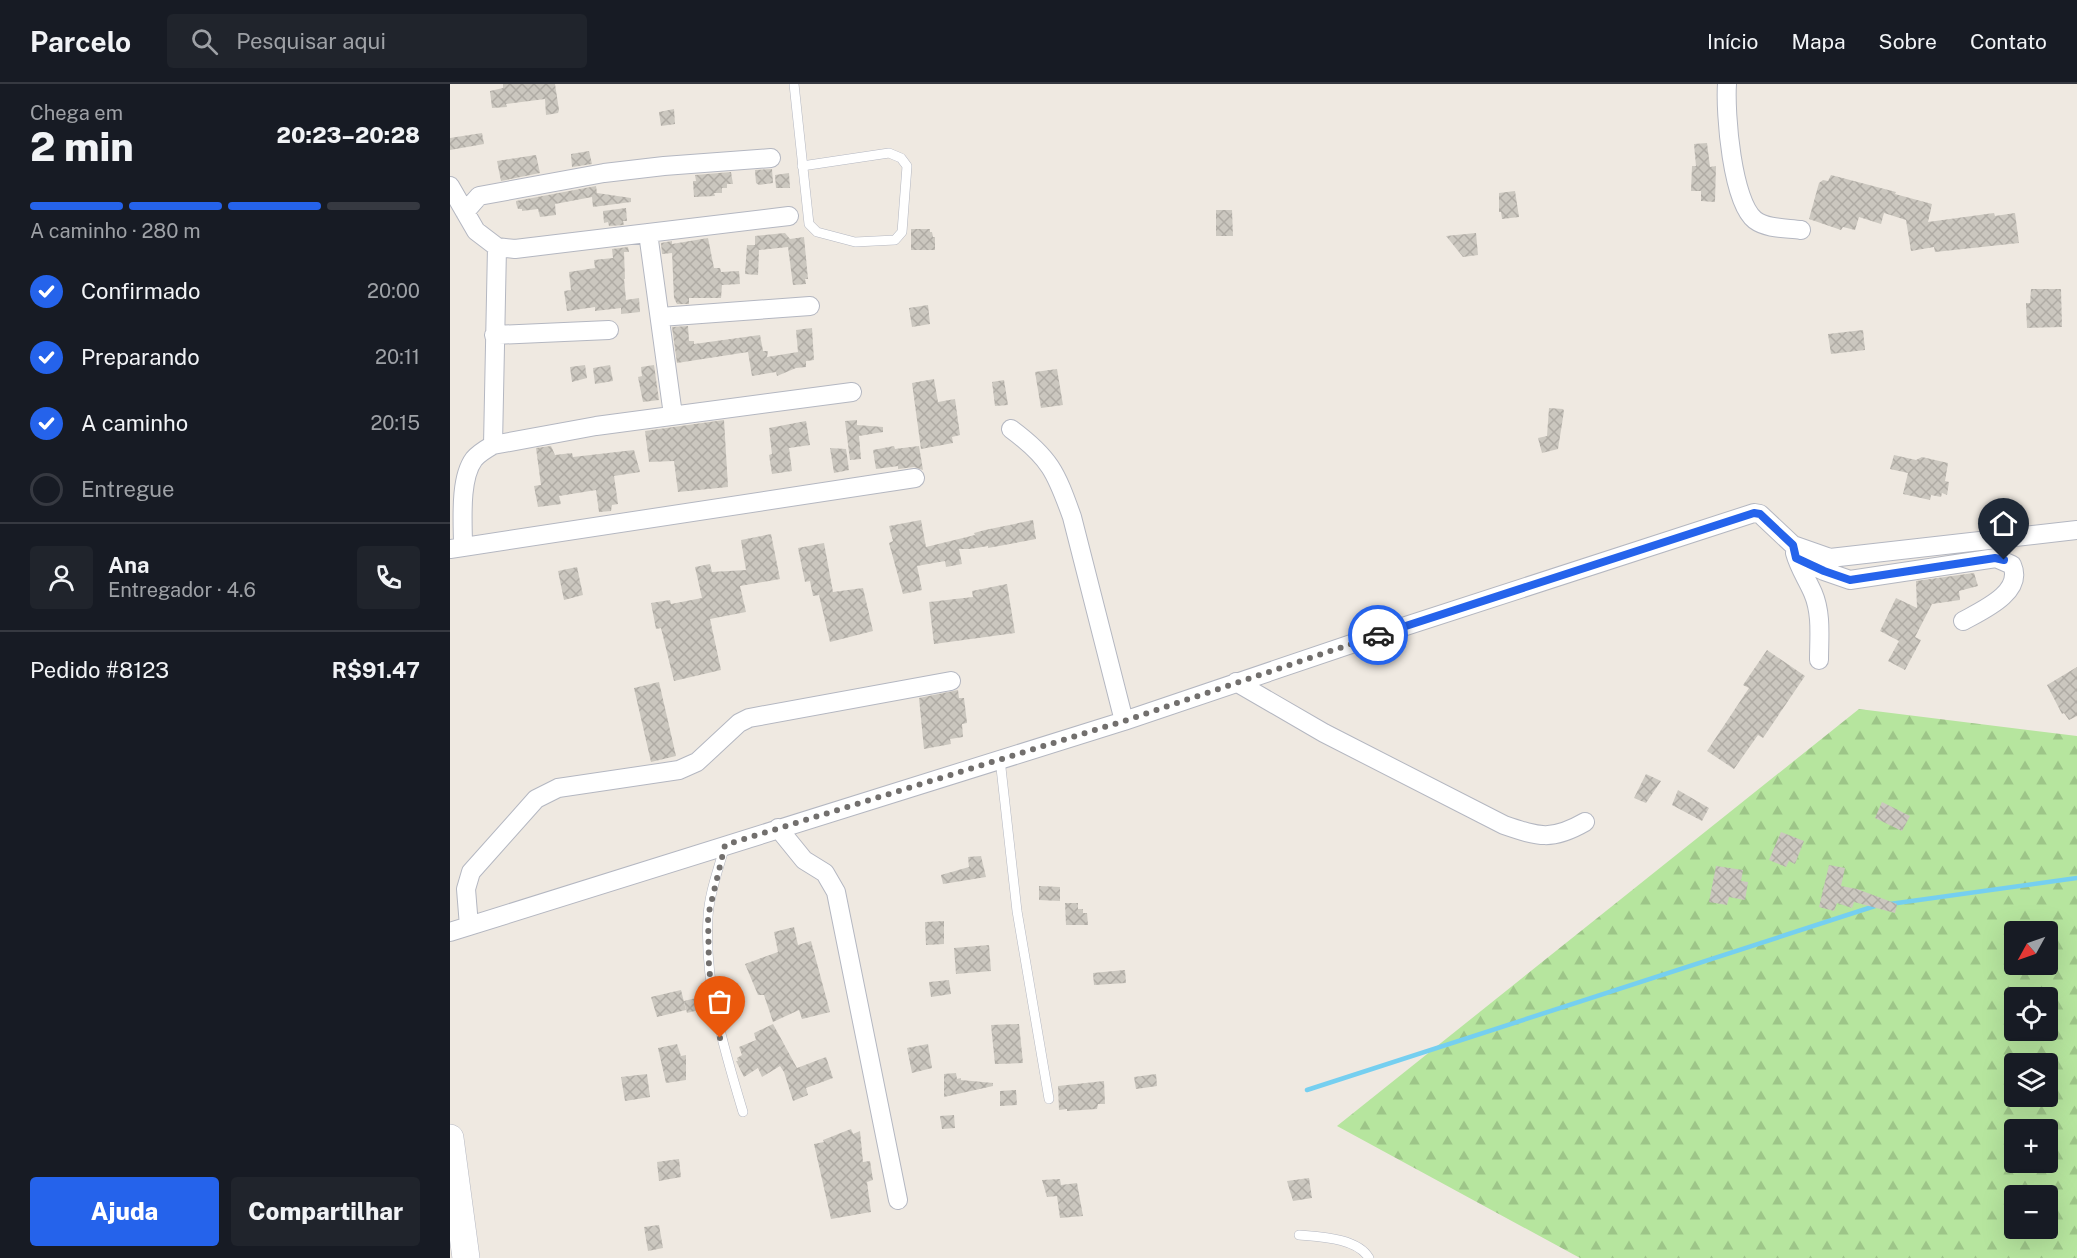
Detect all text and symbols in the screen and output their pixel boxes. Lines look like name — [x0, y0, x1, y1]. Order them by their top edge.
search box — [167, 14, 587, 68]
text: Parcelo — [30, 25, 131, 58]
icon: search — [188, 25, 221, 58]
text: Pesquisar aqui — [236, 28, 386, 54]
text: Início — [1707, 29, 1758, 54]
text: Mapa — [1791, 29, 1846, 54]
text: Sobre — [1879, 29, 1937, 54]
text: Contato — [1970, 29, 2047, 54]
text: Chega em — [30, 101, 123, 125]
text: 20:23–20:28 — [277, 122, 420, 148]
text: 2 min — [30, 124, 134, 170]
text: A caminho · 280 m — [30, 219, 201, 243]
icon: check — [30, 275, 63, 308]
text: Confirmado — [81, 278, 200, 304]
text: 20:00 — [367, 279, 420, 303]
icon: check — [30, 341, 63, 374]
text: Preparando — [81, 344, 200, 370]
text: 20:11 — [375, 345, 420, 369]
icon: check — [30, 407, 63, 440]
text: A caminho — [81, 410, 188, 436]
text: 20:15 — [370, 411, 420, 435]
text: Entregue — [81, 476, 175, 502]
pin — [1978, 498, 2029, 560]
icon: home — [1987, 507, 2020, 540]
button: person — [30, 546, 93, 609]
button: phone — [357, 546, 420, 609]
text: Ana — [108, 552, 149, 578]
text: Entregador · 4.6 — [108, 578, 256, 602]
courier — [1348, 605, 1408, 665]
icon: car — [1362, 619, 1395, 652]
text: Pedido #8123 — [30, 657, 169, 683]
text: R$91.47 — [332, 657, 420, 683]
north arrow — [2004, 921, 2058, 975]
map controls — [2004, 921, 2058, 1239]
pin — [694, 976, 745, 1038]
icon: bag — [703, 985, 736, 1018]
button: locate — [2004, 987, 2058, 1041]
button: layers — [2004, 1053, 2058, 1107]
button: + — [2004, 1119, 2058, 1173]
button: Ajuda — [30, 1177, 219, 1246]
button: Compartilhar — [231, 1177, 420, 1246]
button: − — [2004, 1185, 2058, 1239]

